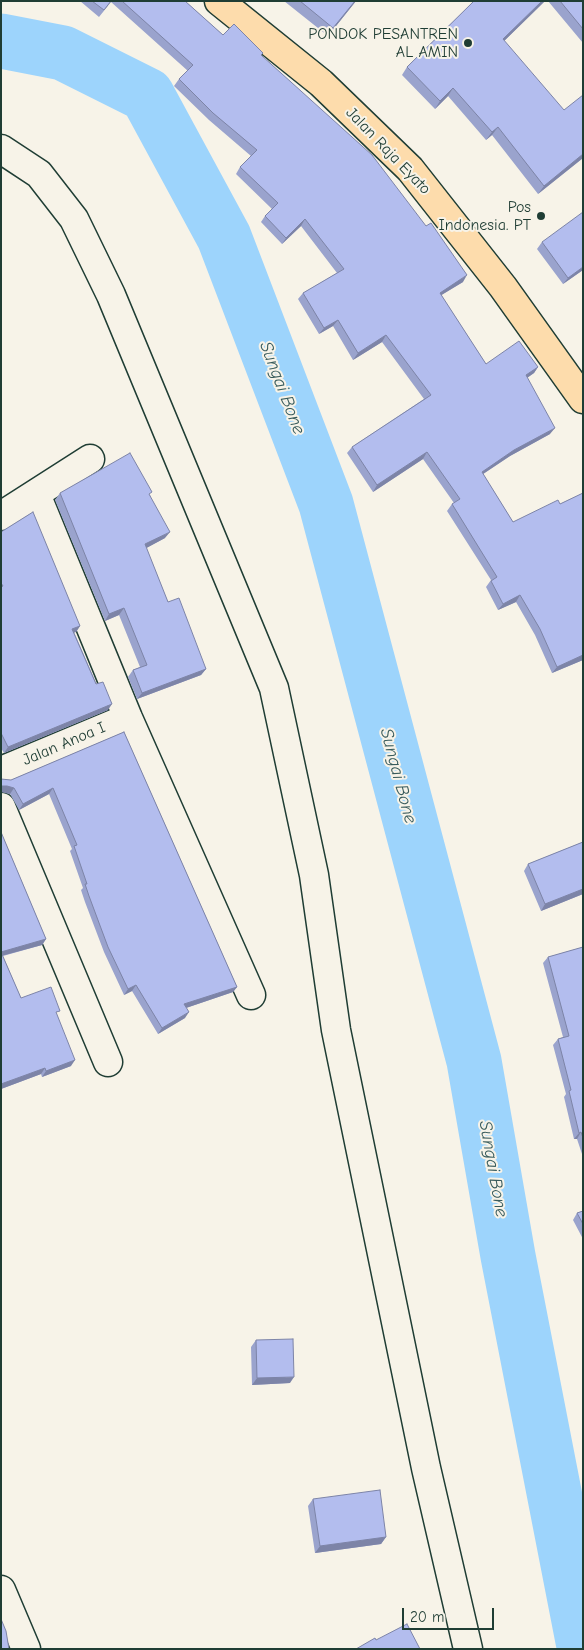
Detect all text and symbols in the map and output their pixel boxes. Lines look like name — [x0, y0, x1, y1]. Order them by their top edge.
place label: PONDOK PESANTREN AL AMIN — [308, 24, 458, 62]
marker: PONDOK PESANTREN AL AMIN — [462, 37, 474, 49]
street label: Jalan Raja Eyato — [342, 103, 434, 199]
place label: Pos Indonesia. PT — [438, 197, 531, 235]
marker: Pos Indonesia. PT — [535, 210, 547, 222]
water label: Sungai Bone — [254, 338, 310, 438]
street label: Jalan Anoa I — [20, 718, 108, 770]
water label: Sungai Bone — [375, 726, 421, 826]
water label: Sungai Bone — [474, 1119, 512, 1219]
scale bar — [404, 1598, 496, 1630]
text: 20 m — [410, 1608, 444, 1626]

